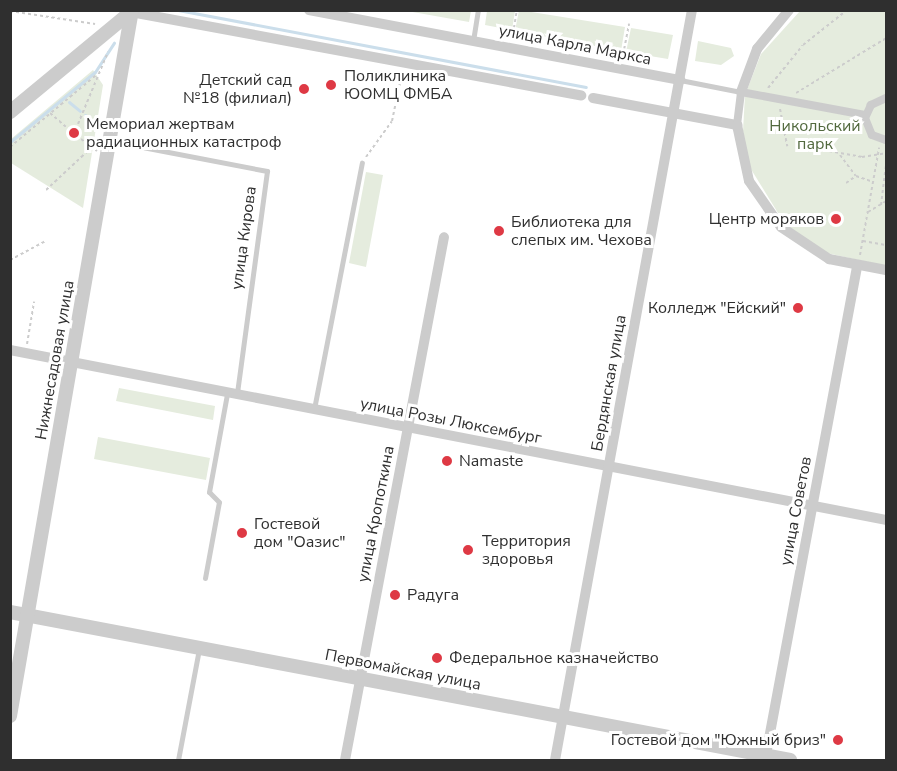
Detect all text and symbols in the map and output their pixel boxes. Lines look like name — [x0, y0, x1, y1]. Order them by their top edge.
street label: улица Карла Маркса — [497, 21, 653, 69]
place label: Поликлиника ЮОМЦ ФМБА — [344, 66, 452, 104]
place label: Детский сад №18 (филиал) — [183, 70, 292, 108]
marker: Поликлиника ЮОМЦ ФМБА — [322, 76, 340, 94]
marker: Детский сад №18 (филиал) — [297, 82, 311, 96]
place label: Мемориал жертвам радиационных катастроф — [86, 114, 281, 152]
park label: Никольский парк — [769, 116, 861, 154]
marker: Мемориал жертвам радиационных катастроф — [67, 126, 81, 140]
street label: улица Кирова — [227, 185, 261, 291]
place label: Центр моряков — [709, 209, 824, 229]
place label: Библиотека для слепых им. Чехова — [511, 212, 652, 250]
marker: Центр моряков — [829, 212, 843, 226]
marker: Библиотека для слепых им. Чехова — [492, 224, 506, 238]
street label: Нижнесадовая улица — [32, 279, 78, 441]
place label: Колледж "Ейский" — [648, 298, 786, 318]
marker: Колледж "Ейский" — [791, 301, 805, 315]
street label: Бердянская улица — [588, 313, 630, 453]
street label: улица Розы Люксембург — [359, 394, 543, 448]
street label: улица Кропоткина — [353, 444, 399, 584]
place label: Namaste — [459, 451, 523, 471]
marker: Namaste — [440, 454, 454, 468]
street label: улица Советов — [776, 455, 816, 567]
place label: Гостевой дом "Оазис" — [254, 514, 345, 552]
marker: Гостевой дом "Оазис" — [235, 526, 249, 540]
place label: Территория здоровья — [482, 531, 571, 569]
marker: Территория здоровья — [459, 541, 477, 559]
place label: Радуга — [407, 585, 459, 605]
marker: Радуга — [388, 588, 402, 602]
street label: Первомайская улица — [323, 645, 483, 695]
place label: Федеральное казначейство — [449, 648, 659, 668]
marker: Федеральное казначейство — [430, 651, 444, 665]
place label: Гостевой дом "Южный бриз" — [611, 730, 826, 750]
marker: Гостевой дом "Южный бриз" — [831, 733, 845, 747]

